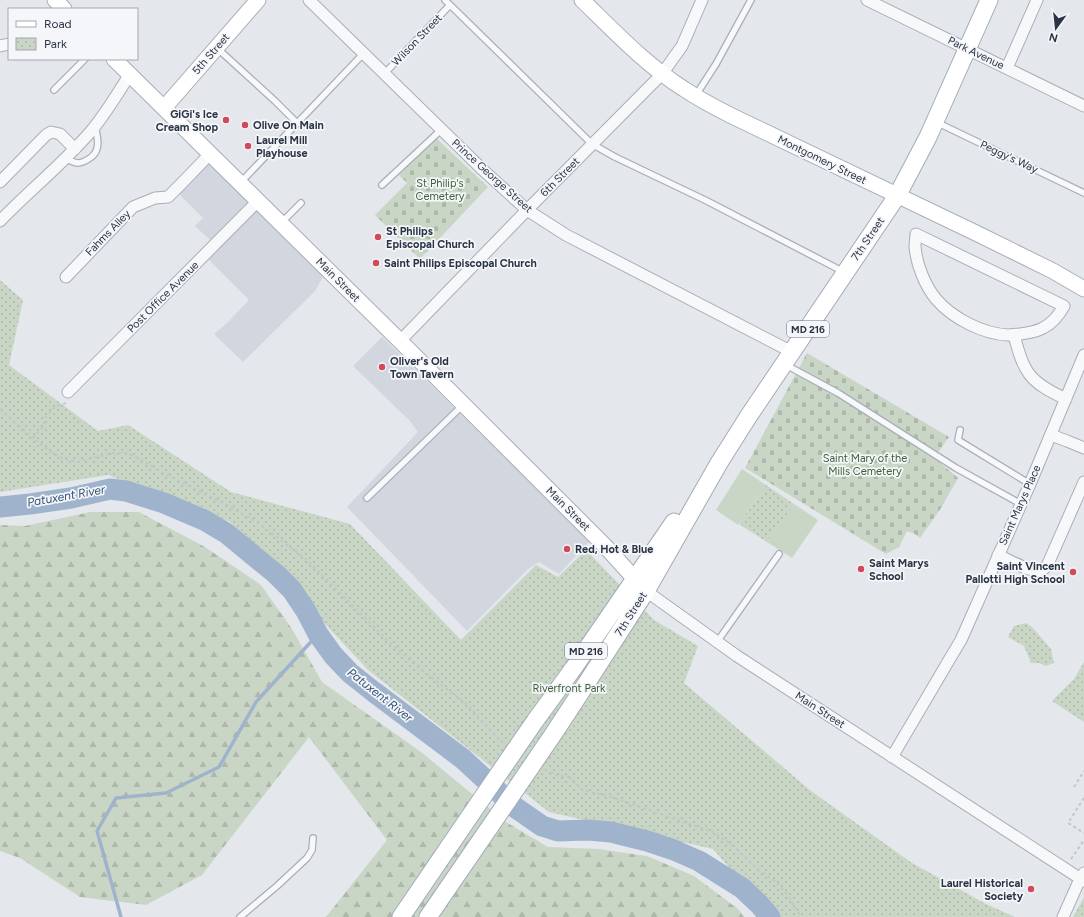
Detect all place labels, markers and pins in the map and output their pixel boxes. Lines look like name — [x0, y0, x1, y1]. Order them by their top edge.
place label: GiGi's Ice Cream Shop — [156, 108, 218, 134]
marker: GiGi's Ice Cream Shop — [221, 115, 231, 125]
place label: Olive On Main — [253, 119, 324, 132]
marker: Olive On Main — [240, 120, 250, 130]
place label: Laurel Mill Playhouse — [256, 134, 308, 160]
marker: Laurel Mill Playhouse — [243, 141, 253, 151]
place label: St Philips Episcopal Church — [386, 225, 474, 251]
marker: St Philips Episcopal Church — [373, 232, 383, 242]
place label: Saint Philips Episcopal Church — [384, 257, 537, 270]
marker: Saint Philips Episcopal Church — [371, 258, 381, 268]
place label: Oliver's Old Town Tavern — [390, 355, 454, 381]
marker: Oliver's Old Town Tavern — [377, 362, 387, 372]
place label: Red, Hot & Blue — [575, 543, 653, 556]
marker: Red, Hot & Blue — [562, 544, 572, 554]
place label: Saint Marys School — [869, 557, 929, 583]
place label: Saint Vincent Pallotti High School — [965, 560, 1066, 586]
marker: Saint Marys School — [856, 564, 866, 574]
marker: Saint Vincent Pallotti High School — [1068, 567, 1078, 577]
place label: Laurel Historical Society — [941, 877, 1024, 903]
marker: Laurel Historical Society — [1026, 884, 1036, 894]

